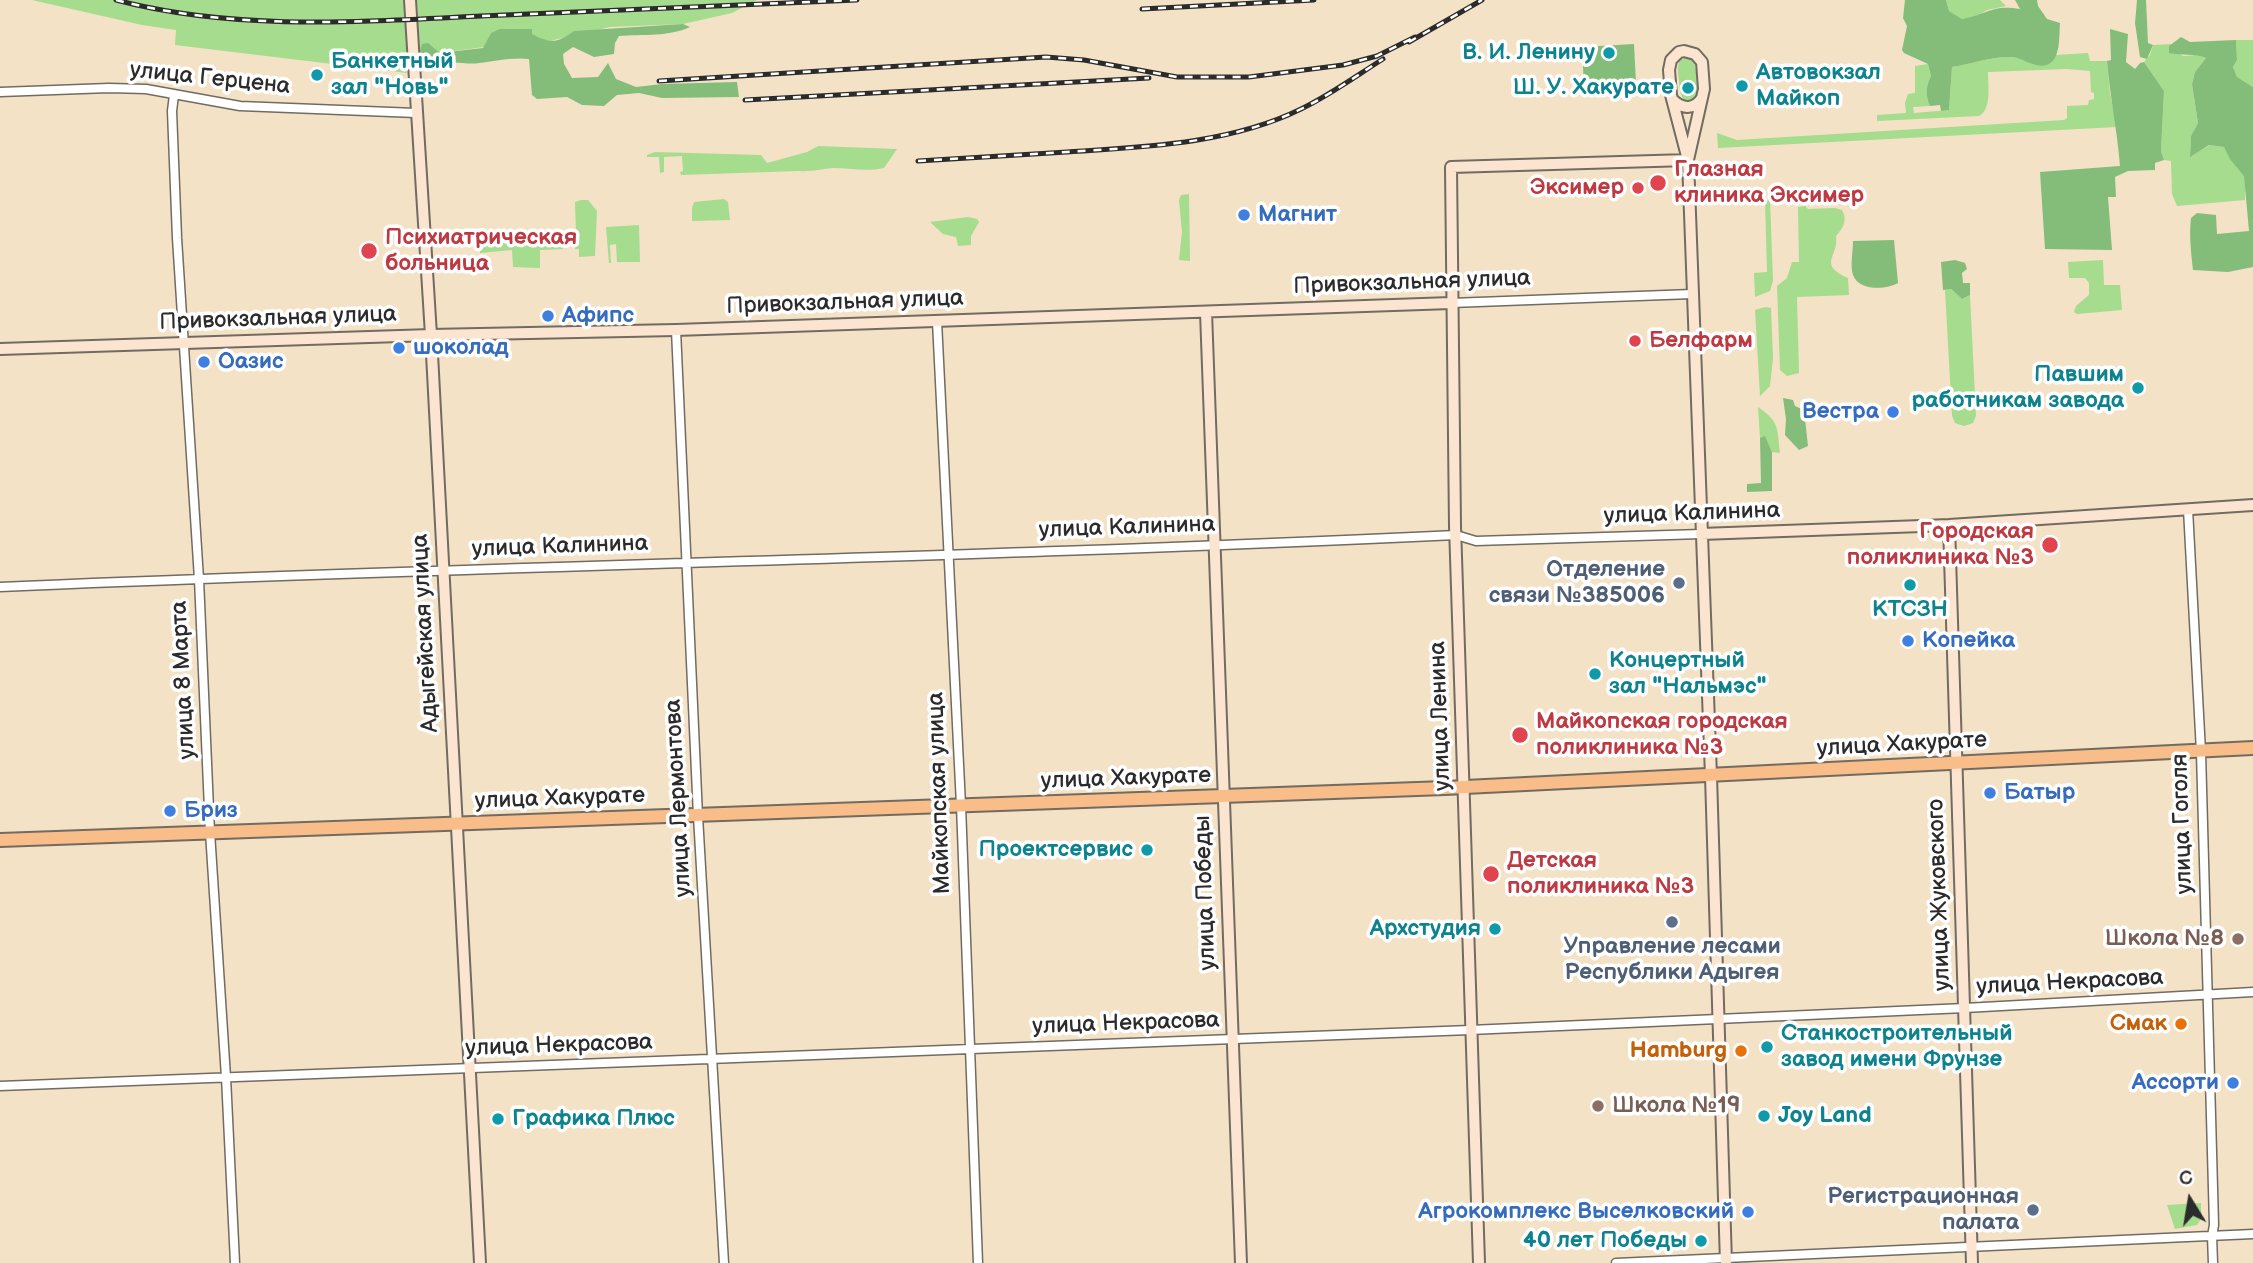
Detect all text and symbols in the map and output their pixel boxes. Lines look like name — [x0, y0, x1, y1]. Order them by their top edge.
place label: В. И. Ленину — [1462, 39, 1595, 67]
marker: В. И. Ленину — [1601, 45, 1617, 61]
place label: Банкетный зал "Новь" — [331, 48, 454, 102]
street label: улица Герцена — [128, 57, 292, 101]
place label: Автовокзал Майкоп — [1756, 59, 1881, 113]
marker: Банкетный зал "Новь" — [309, 67, 325, 83]
place label: Ш. У. Хакурате — [1513, 74, 1674, 102]
marker: Автовокзал Майкоп — [1734, 78, 1750, 94]
marker: Ш. У. Хакурате — [1680, 80, 1696, 96]
place label: Глазная клиника Эксимер — [1674, 156, 1864, 210]
marker: Глазная клиника Эксимер — [1648, 173, 1668, 193]
place label: Эксимер — [1530, 174, 1624, 202]
marker: Эксимер — [1630, 180, 1646, 196]
place label: Магнит — [1258, 201, 1337, 229]
marker: Магнит — [1236, 207, 1252, 223]
place label: Психиатрическая больница — [385, 224, 577, 278]
marker: Психиатрическая больница — [359, 241, 379, 261]
street label: Привокзальная улица — [1293, 265, 1531, 301]
street label: Привокзальная улица — [726, 285, 964, 321]
street label: Привокзальная улица — [159, 301, 397, 337]
place label: Афипс — [562, 302, 634, 330]
marker: Афипс — [540, 308, 556, 324]
place label: Белфарм — [1649, 327, 1753, 355]
marker: Белфарм — [1627, 333, 1643, 349]
place label: шоколад — [413, 334, 509, 362]
marker: шоколад — [391, 340, 407, 356]
place label: Оазис — [218, 348, 284, 376]
marker: Оазис — [196, 354, 212, 370]
place label: Павшим работникам завода — [1911, 361, 2124, 415]
marker: Павшим работникам завода — [2130, 380, 2146, 396]
place label: Вестра — [1802, 398, 1879, 426]
marker: Вестра — [1885, 404, 1901, 420]
street label: улица Калинина — [1603, 497, 1781, 531]
street label: улица Калинина — [1038, 511, 1216, 545]
place label: Городская поликлиника №3 — [1847, 518, 2034, 572]
street label: улица Калинина — [471, 530, 649, 564]
street label: Адыгейская улица — [407, 533, 445, 733]
marker: Городская поликлиника №3 — [2040, 535, 2060, 555]
place label: Отделение связи №385006 — [1489, 556, 1665, 610]
marker: Отделение связи №385006 — [1671, 575, 1687, 591]
marker: КТСЗН — [1902, 577, 1918, 593]
place label: КТСЗН — [1872, 596, 1948, 624]
street label: улица 8 Марта — [166, 600, 202, 760]
place label: Копейка — [1922, 627, 2015, 655]
marker: Копейка — [1900, 633, 1916, 649]
street label: улица Ленина — [1425, 641, 1457, 791]
place label: Концертный зал "Нальмэс" — [1609, 647, 1767, 701]
marker: Концертный зал "Нальмэс" — [1587, 666, 1603, 682]
street label: Майкопская улица — [923, 691, 957, 895]
street label: улица Лермонтова — [660, 698, 698, 898]
place label: Майкопская городская поликлиника №3 — [1536, 708, 1788, 762]
marker: Майкопская городская поликлиника №3 — [1510, 725, 1530, 745]
street label: улица Хакурате — [1816, 727, 1988, 763]
street label: улица Гоголя — [2167, 753, 2199, 895]
street label: улица Хакурате — [1040, 762, 1212, 796]
place label: Батыр — [2004, 779, 2075, 807]
street label: улица Хакурате — [474, 782, 646, 816]
marker: Батыр — [1982, 785, 1998, 801]
place label: Бриз — [184, 797, 238, 825]
street label: улица Жуковского — [1923, 799, 1957, 991]
marker: Бриз — [162, 803, 178, 819]
street label: улица Победы — [1190, 815, 1222, 971]
place label: Проектсервис — [978, 836, 1133, 864]
marker: Проектсервис — [1139, 842, 1155, 858]
place label: Детская поликлиника №3 — [1507, 847, 1694, 901]
marker: Детская поликлиника №3 — [1481, 864, 1501, 884]
marker: Управление лесами Республики Адыгея — [1664, 914, 1680, 930]
place label: Архстудия — [1370, 915, 1481, 943]
marker: Архстудия — [1487, 921, 1503, 937]
place label: Школа №8 — [2105, 925, 2224, 953]
marker: Школа №8 — [2230, 931, 2246, 947]
place label: Управление лесами Республики Адыгея — [1563, 933, 1781, 987]
street label: улица Некрасова — [1976, 964, 2164, 1002]
street label: улица Некрасова — [1032, 1007, 1220, 1041]
place label: Смак — [2110, 1010, 2167, 1038]
marker: Смак — [2173, 1016, 2189, 1032]
place label: Станкостроительный завод имени Фрунзе — [1781, 1020, 2012, 1074]
street label: улица Некрасова — [465, 1029, 653, 1063]
place label: Hamburg — [1630, 1037, 1727, 1065]
marker: Станкостроительный завод имени Фрунзе — [1759, 1039, 1775, 1055]
marker: Hamburg — [1733, 1043, 1749, 1059]
place label: Ассорти — [2132, 1069, 2219, 1097]
marker: Ассорти — [2225, 1075, 2241, 1091]
place label: Школа №19 — [1612, 1092, 1741, 1120]
marker: Школа №19 — [1590, 1098, 1606, 1114]
place label: Joy Land — [1778, 1102, 1872, 1130]
place label: Графика Плюс — [512, 1105, 675, 1133]
marker: Joy Land — [1756, 1108, 1772, 1124]
marker: Графика Плюс — [490, 1111, 506, 1127]
north arrow — [2155, 1165, 2225, 1235]
text: С — [2177, 1166, 2195, 1191]
place label: Регистрационная палата — [1827, 1183, 2019, 1237]
place label: Агрокомплекс Выселковский — [1418, 1198, 1734, 1226]
marker: Регистрационная палата — [2025, 1202, 2041, 1218]
marker: Агрокомплекс Выселковский — [1740, 1204, 1756, 1220]
place label: 40 лет Победы — [1523, 1227, 1687, 1255]
marker: 40 лет Победы — [1693, 1233, 1709, 1249]

